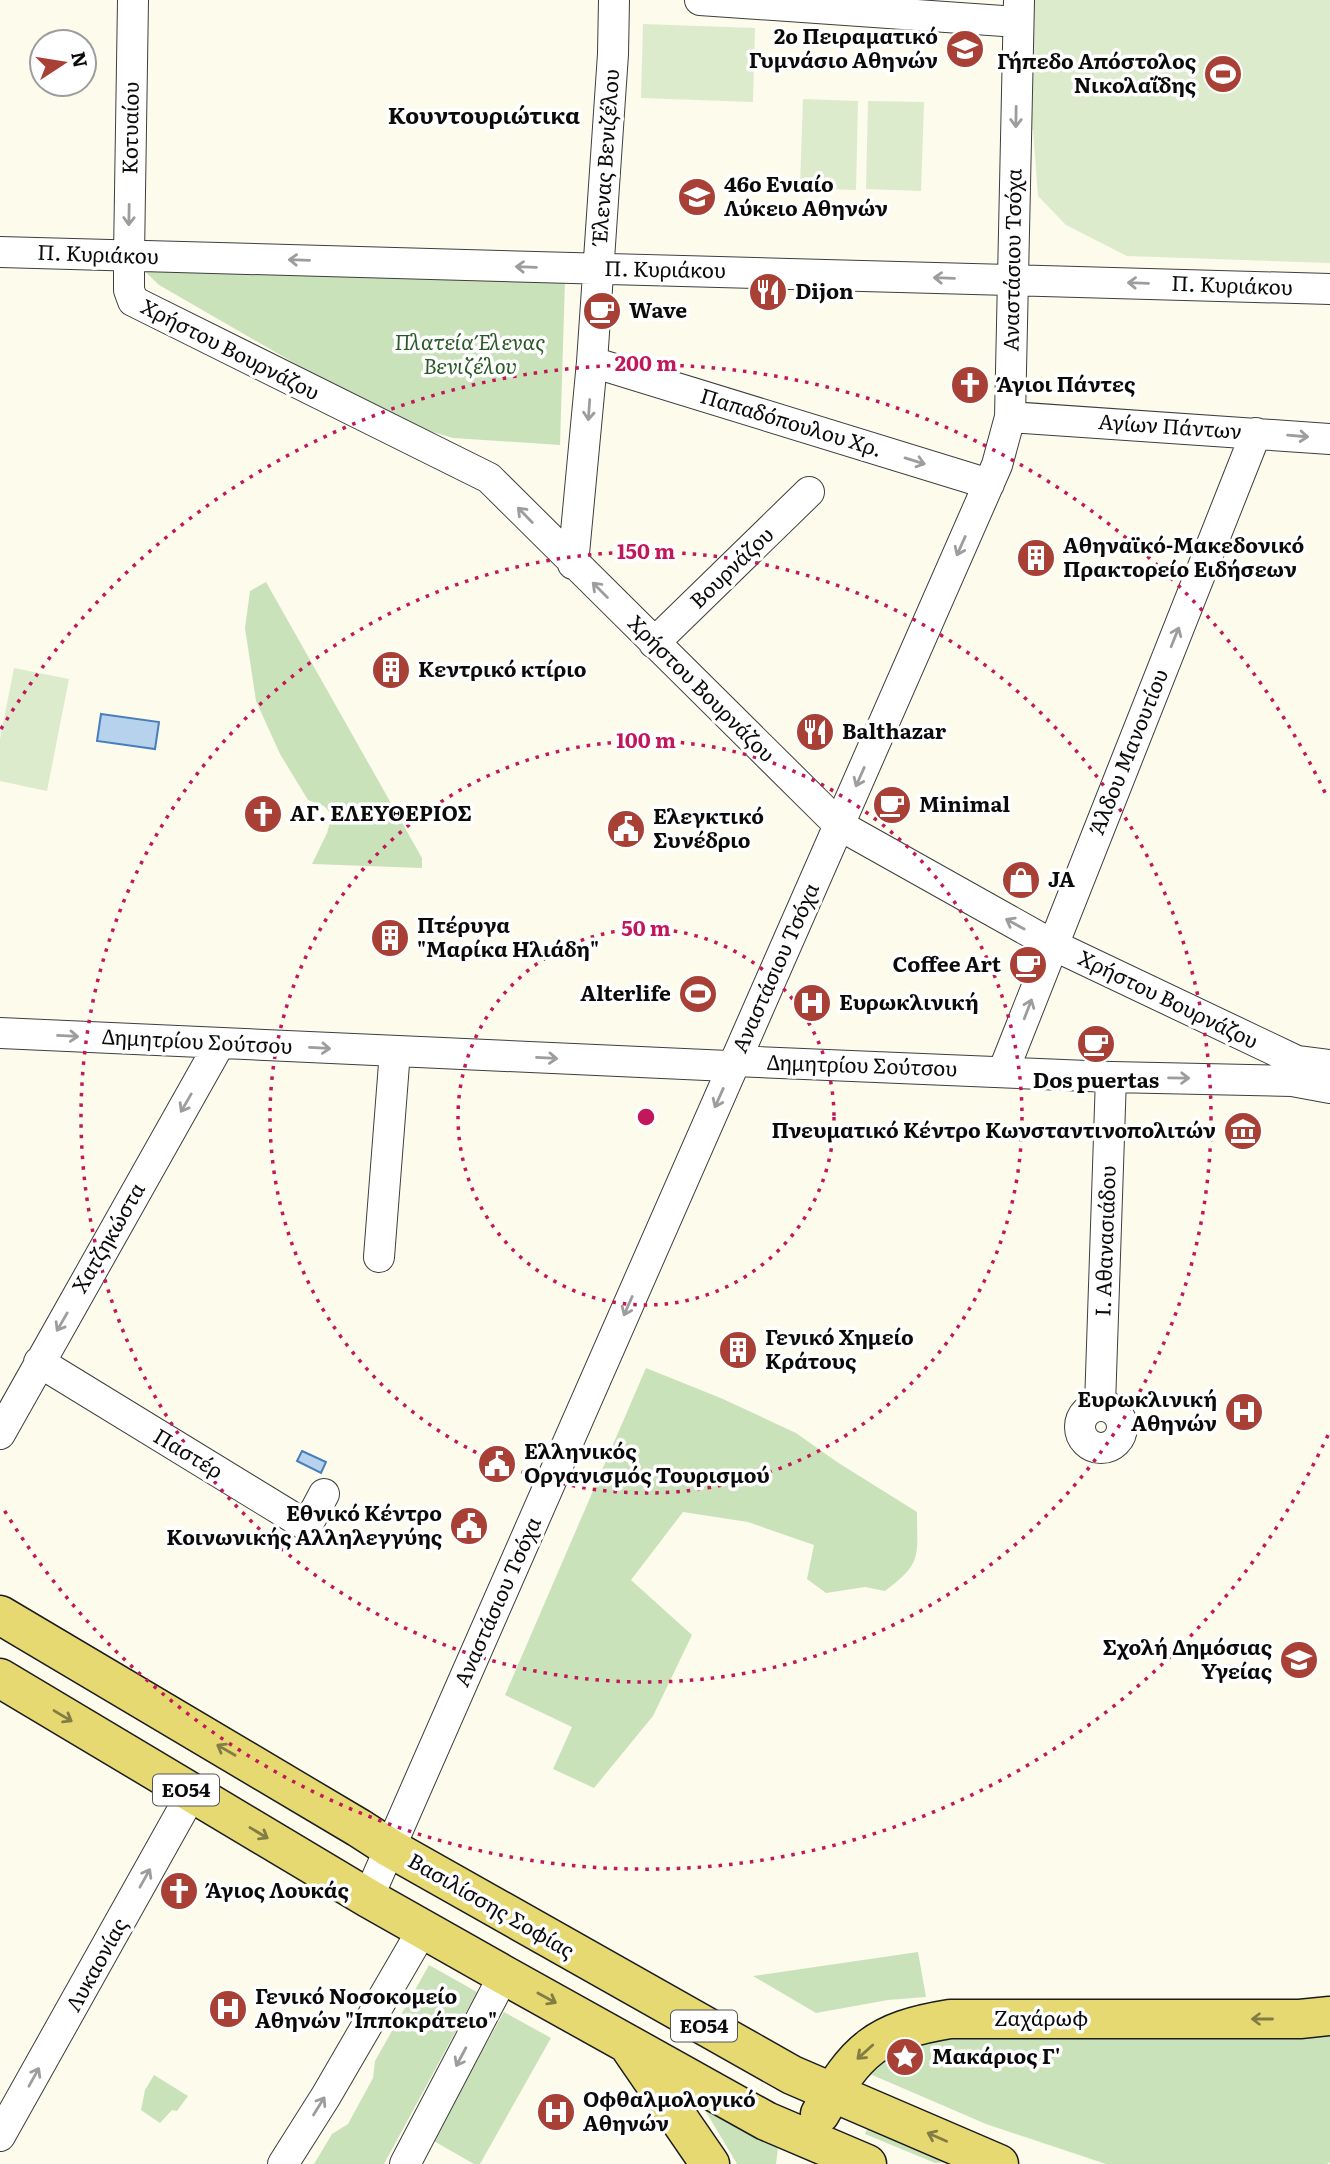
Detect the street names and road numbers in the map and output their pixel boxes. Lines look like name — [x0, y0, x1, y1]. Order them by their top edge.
street label: Έλενας Βενιζέλου — [582, 68, 625, 248]
street label: Κοτυαίου — [112, 81, 145, 175]
street label: Αναστάσιου Τσόχα — [993, 168, 1028, 352]
street label: Π. Κυριάκου — [37, 235, 159, 270]
street label: Π. Κυριάκου — [604, 251, 726, 284]
street label: Π. Κυριάκου — [1171, 266, 1293, 301]
street label: Χρήστου Βουρνάζου — [137, 289, 326, 406]
street label: Παπαδόπουλου Χρ. — [697, 378, 886, 463]
street label: Αγίων Πάντων — [1097, 404, 1243, 445]
street label: Βουρνάζου — [681, 518, 779, 614]
street label: Χρήστου Βουρνάζου — [622, 607, 783, 768]
street label: Άλδου Μανουτίου — [1079, 663, 1174, 839]
street label: Αναστάσιου Τσόχα — [722, 877, 825, 1057]
street label: Χρήστου Βουρνάζου — [1074, 941, 1264, 1055]
street label: Δημητρίου Σούτσου — [101, 1019, 293, 1060]
street label: Δημητρίου Σούτσου — [766, 1045, 958, 1082]
street label: Ι. Αθανασιάδου — [1085, 1165, 1122, 1317]
street label: Χατζηκώστα — [63, 1176, 151, 1298]
street label: Παστέρ — [149, 1419, 230, 1485]
street label: Αναστάσιου Τσόχα — [444, 1511, 547, 1691]
road number: ΕΟ54 — [153, 1774, 219, 1806]
street label: Βασιλίσσης Σοφίας — [403, 1844, 581, 1964]
street label: Λυκαονίας — [56, 1911, 133, 2016]
street label: Ζαχάρωφ — [994, 2001, 1088, 2032]
road number: ΕΟ54 — [671, 2010, 737, 2042]

